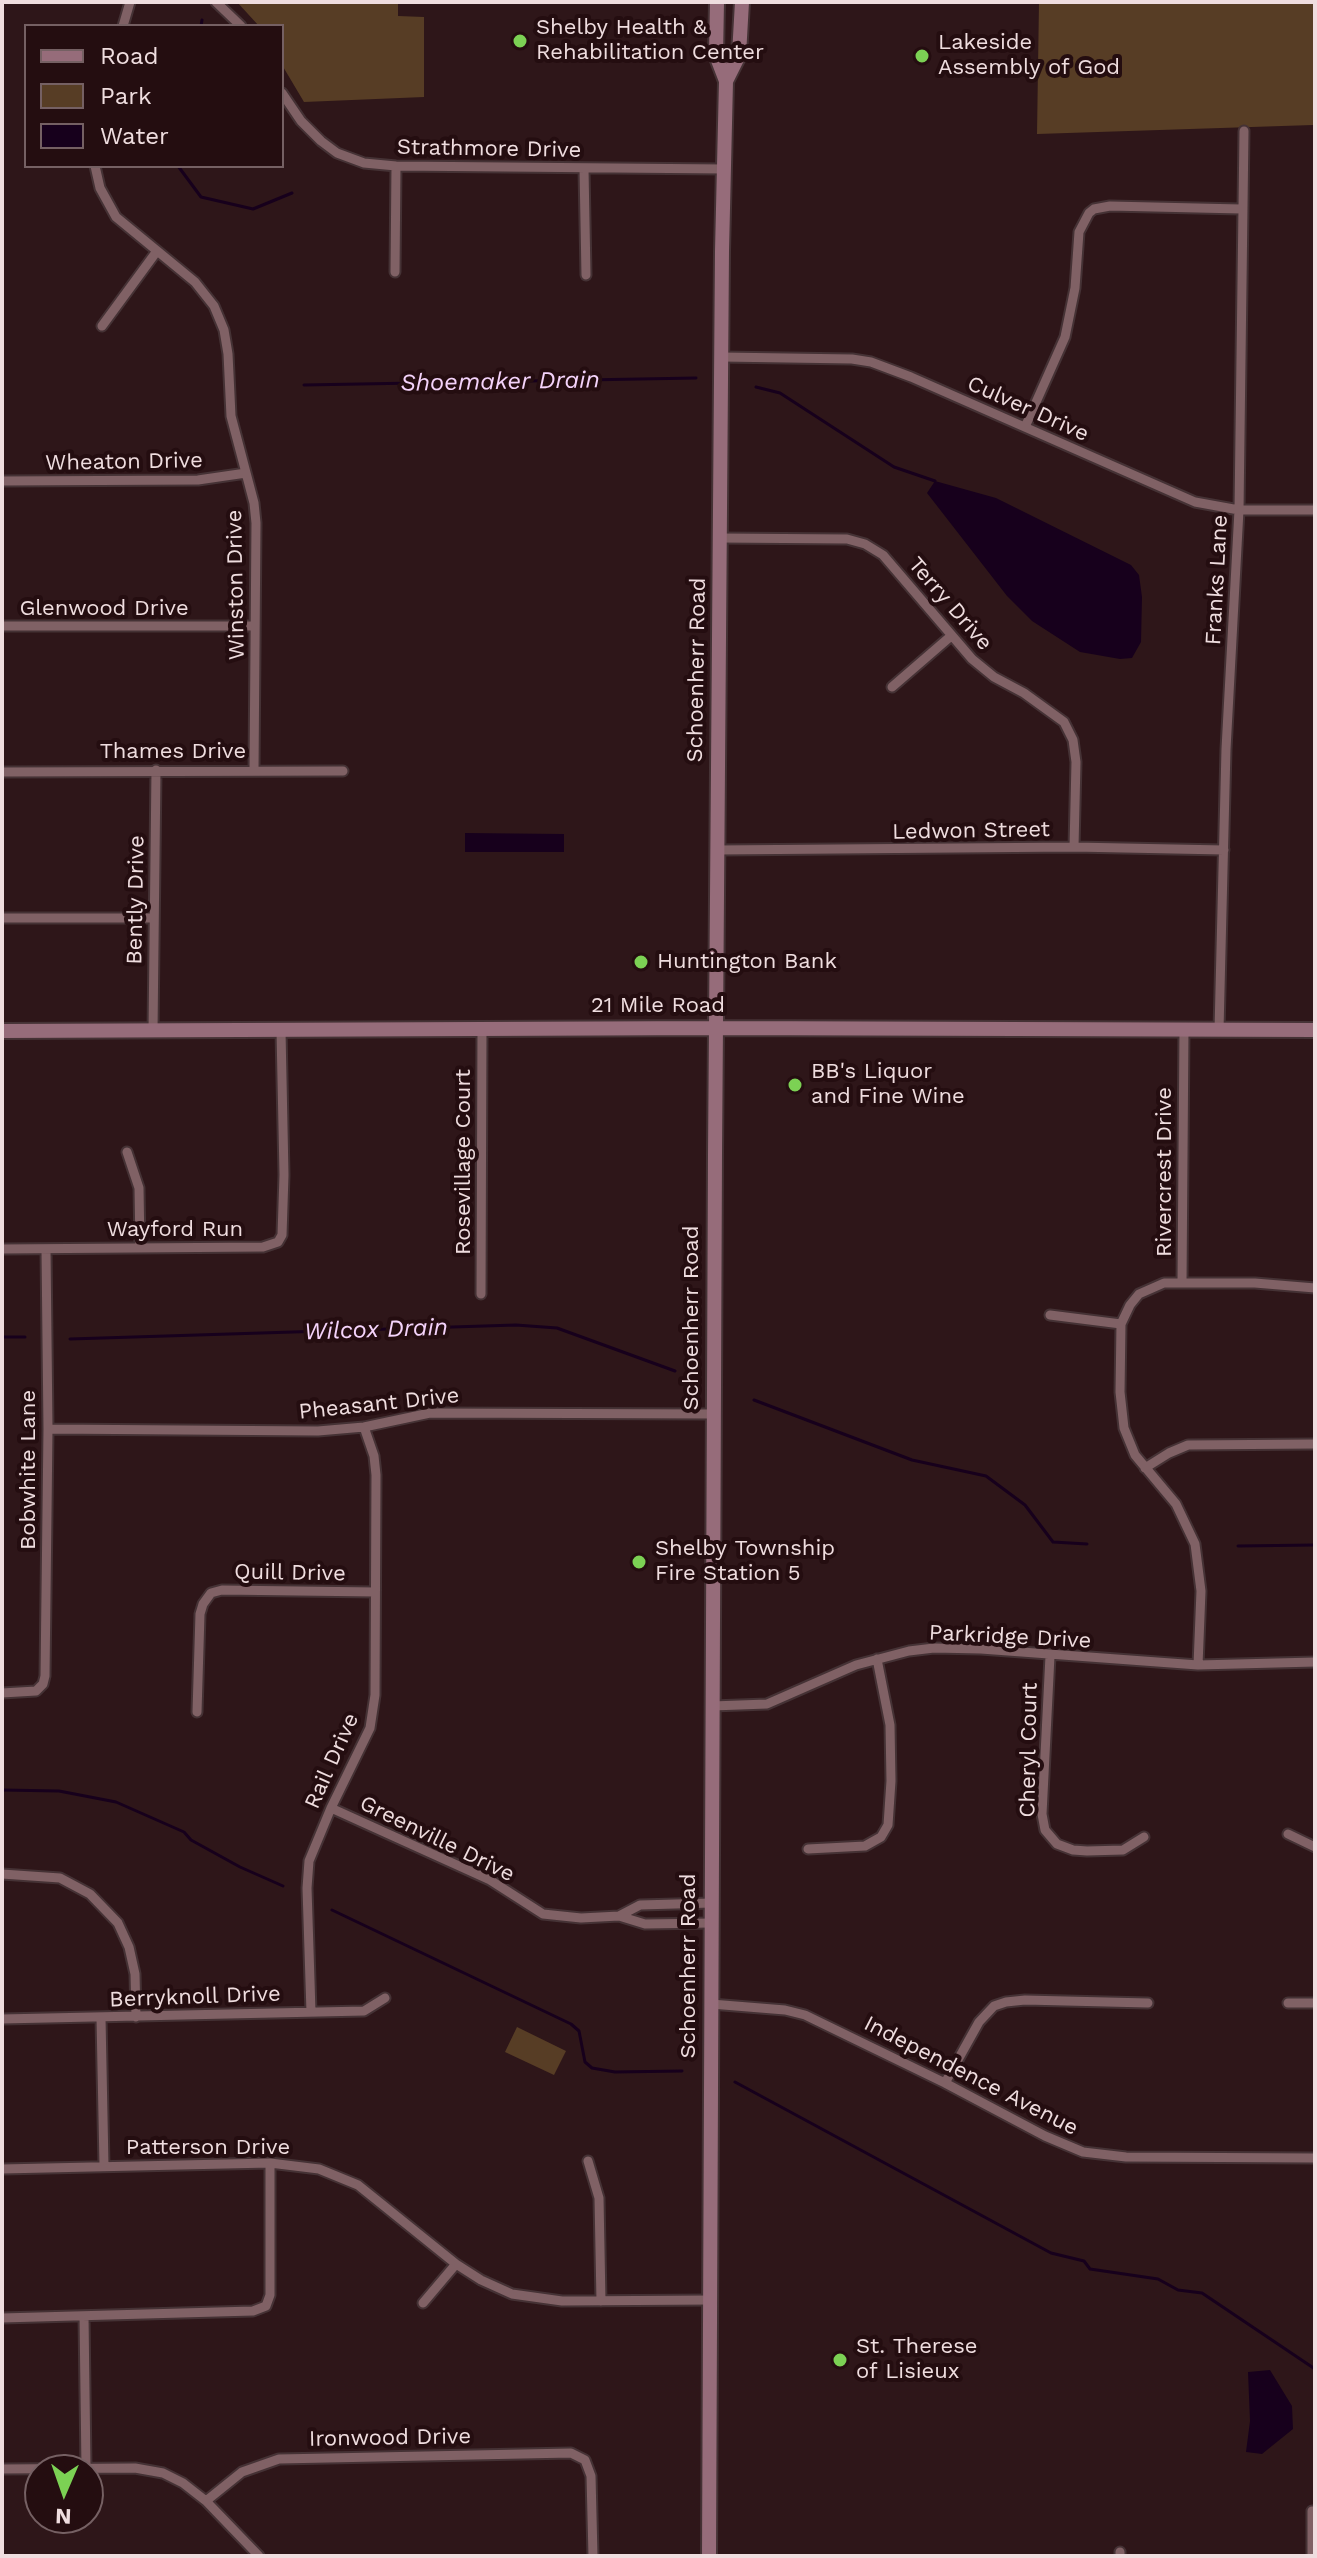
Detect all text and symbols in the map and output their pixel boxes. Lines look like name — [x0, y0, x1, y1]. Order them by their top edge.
place label: Shelby Health & Rehabilitation Center — [536, 15, 764, 66]
legend — [24, 24, 284, 168]
place label: Lakeside Assembly of God — [938, 30, 1120, 82]
marker: Shelby Health & Rehabilitation Center — [511, 32, 529, 50]
text: Road — [100, 42, 159, 70]
marker: Lakeside Assembly of God — [913, 47, 931, 65]
text: Park — [100, 82, 152, 110]
text: Water — [100, 122, 169, 150]
street label: Strathmore Drive — [397, 134, 581, 164]
water label: Shoemaker Drain — [400, 366, 600, 398]
street label: Culver Drive — [963, 370, 1093, 448]
street label: Wheaton Drive — [45, 447, 203, 477]
street label: Winston Drive — [221, 510, 251, 660]
street label: Franks Lane — [1200, 514, 1234, 646]
street label: Terry Drive — [902, 552, 998, 656]
street label: Schoenherr Road — [682, 577, 712, 763]
street label: Glenwood Drive — [19, 596, 189, 622]
street label: Thames Drive — [100, 739, 246, 765]
street label: Ledwon Street — [892, 816, 1050, 846]
street label: Bently Drive — [122, 835, 150, 965]
place label: Huntington Bank — [657, 949, 837, 975]
marker: Huntington Bank — [632, 953, 650, 971]
street label: 21 Mile Road — [591, 993, 725, 1019]
place label: BB's Liquor and Fine Wine — [811, 1059, 965, 1110]
street label: Rosevillage Court — [451, 1069, 477, 1255]
marker: BB's Liquor and Fine Wine — [786, 1076, 804, 1094]
street label: Rivercrest Drive — [1152, 1087, 1178, 1257]
street label: Wayford Run — [107, 1217, 243, 1243]
street label: Schoenherr Road — [679, 1225, 705, 1411]
water label: Wilcox Drain — [303, 1313, 449, 1347]
street label: Pheasant Drive — [297, 1382, 461, 1426]
street label: Bobwhite Lane — [16, 1390, 42, 1550]
place label: Shelby Township Fire Station 5 — [655, 1536, 835, 1588]
marker: Shelby Township Fire Station 5 — [630, 1553, 648, 1571]
street label: Quill Drive — [234, 1559, 346, 1587]
street label: Parkridge Drive — [928, 1620, 1092, 1654]
street label: Cheryl Court — [1015, 1682, 1043, 1818]
street label: Rail Drive — [299, 1709, 365, 1813]
street label: Greenville Drive — [355, 1790, 519, 1888]
street label: Schoenherr Road — [676, 1873, 702, 2059]
street label: Berryknoll Drive — [109, 1981, 281, 2013]
street label: Independence Avenue — [859, 2010, 1083, 2142]
street label: Patterson Drive — [126, 2135, 290, 2161]
place label: St. Therese of Lisieux — [856, 2334, 977, 2386]
marker: St. Therese of Lisieux — [831, 2351, 849, 2369]
street label: Ironwood Drive — [309, 2423, 471, 2453]
north arrow — [24, 2454, 104, 2534]
text: N — [55, 2504, 72, 2529]

